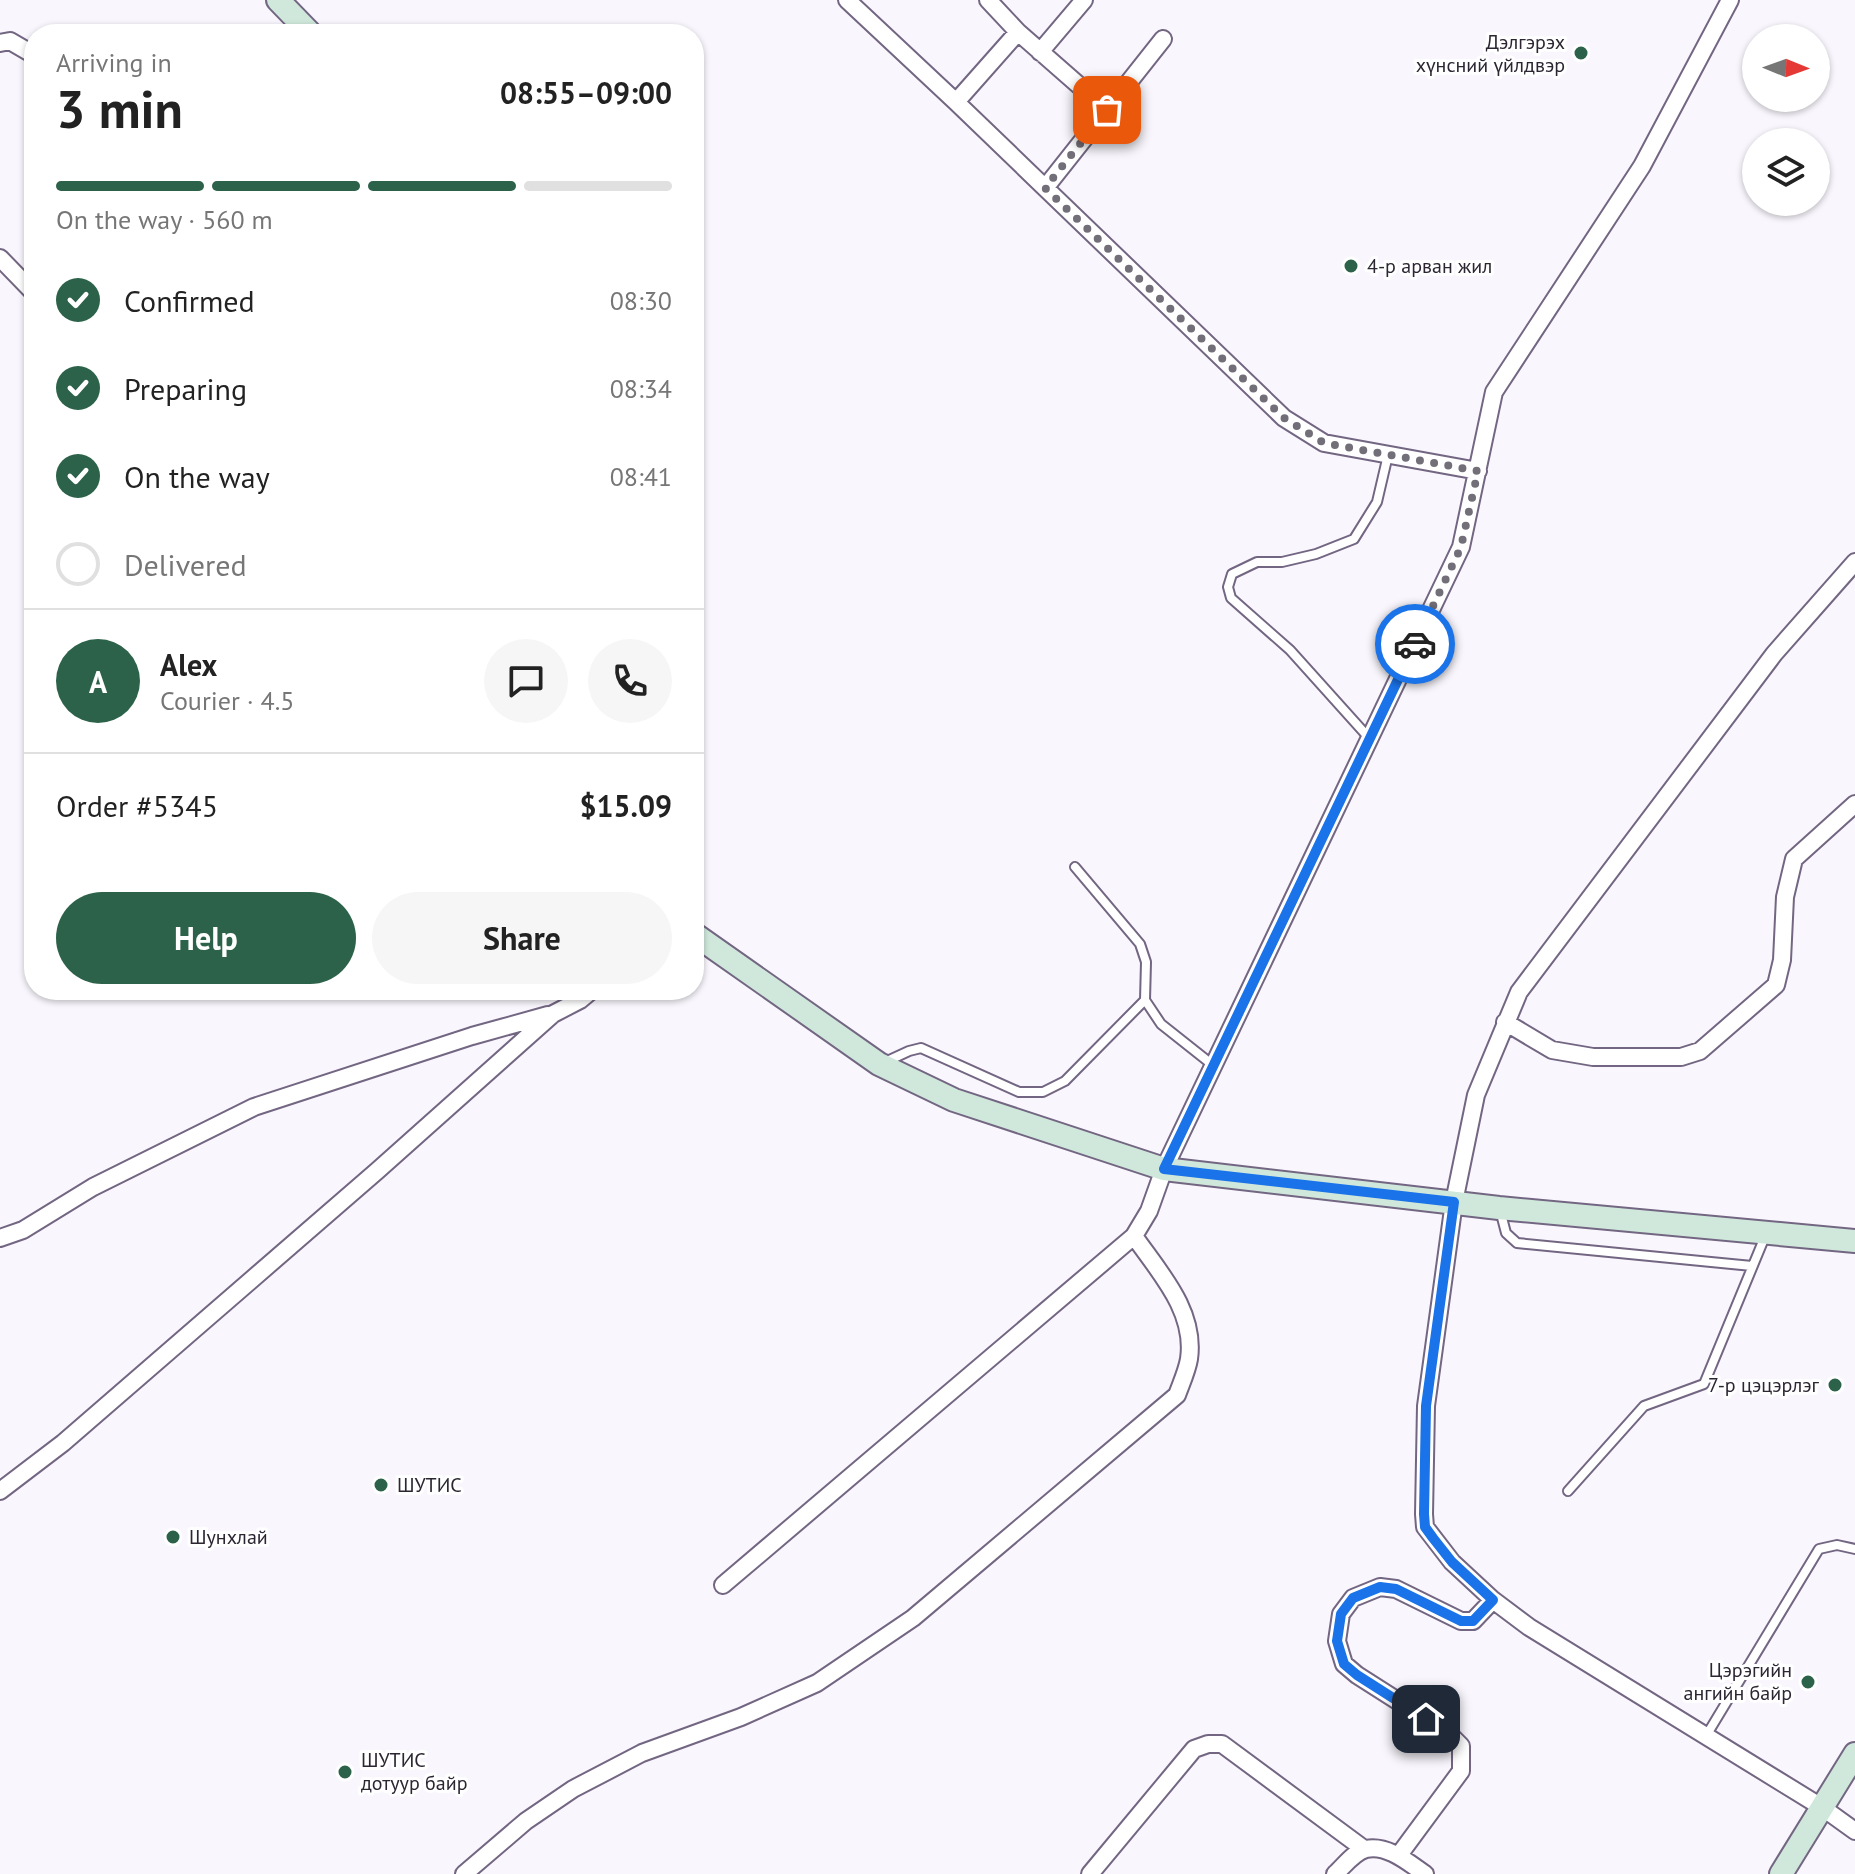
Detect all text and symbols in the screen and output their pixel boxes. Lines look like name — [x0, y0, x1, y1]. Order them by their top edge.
north arrow — [1742, 24, 1830, 112]
map controls — [1742, 24, 1830, 216]
place label: Дэлгэрэх хүнсний үйлдвэр — [1416, 29, 1565, 78]
marker: Дэлгэрэх хүнсний үйлдвэр — [1572, 44, 1590, 62]
text: Arriving in — [56, 46, 172, 79]
text: 08:55–09:00 — [500, 73, 672, 112]
text: 3 min — [56, 75, 183, 142]
pin — [1073, 76, 1141, 144]
icon: bag — [1085, 88, 1129, 132]
button: layers — [1742, 128, 1830, 216]
text: On the way · 560 m — [56, 203, 273, 236]
place label: 4-р арван жил — [1367, 253, 1492, 279]
marker: 4-р арван жил — [1342, 257, 1360, 275]
icon: check — [56, 278, 100, 322]
text: Confirmed — [124, 281, 255, 320]
text: 08:30 — [610, 284, 672, 317]
icon: check — [56, 366, 100, 410]
text: Preparing — [124, 369, 247, 408]
text: 08:34 — [610, 372, 672, 405]
icon: check — [56, 454, 100, 498]
text: On the way — [124, 457, 270, 496]
text: 08:41 — [610, 460, 672, 493]
text: Delivered — [124, 545, 247, 584]
courier — [1375, 604, 1455, 684]
icon: car — [1393, 622, 1437, 666]
button: chat — [484, 639, 568, 723]
button: phone — [588, 639, 672, 723]
text: Alex — [160, 645, 217, 684]
text: A — [89, 662, 107, 701]
text: Courier · 4.5 — [160, 684, 294, 717]
text: Order #5345 — [56, 786, 218, 825]
text: $15.09 — [580, 786, 672, 825]
button: Help — [56, 892, 356, 984]
button: Share — [372, 892, 672, 984]
place label: 7-р цэцэрлэг — [1708, 1372, 1820, 1398]
marker: 7-р цэцэрлэг — [1826, 1376, 1844, 1394]
place label: ШУТИС — [397, 1472, 462, 1498]
marker: ШУТИС — [372, 1476, 390, 1494]
place label: Шунхлай — [189, 1524, 268, 1550]
marker: Шунхлай — [164, 1528, 182, 1546]
place label: Цэрэгийн ангийн байр — [1684, 1657, 1792, 1706]
marker: Цэрэгийн ангийн байр — [1799, 1673, 1817, 1691]
pin — [1392, 1685, 1460, 1753]
icon: home — [1404, 1697, 1448, 1741]
place label: ШУТИС дотуур байр — [361, 1747, 467, 1796]
marker: ШУТИС дотуур байр — [336, 1763, 354, 1781]

